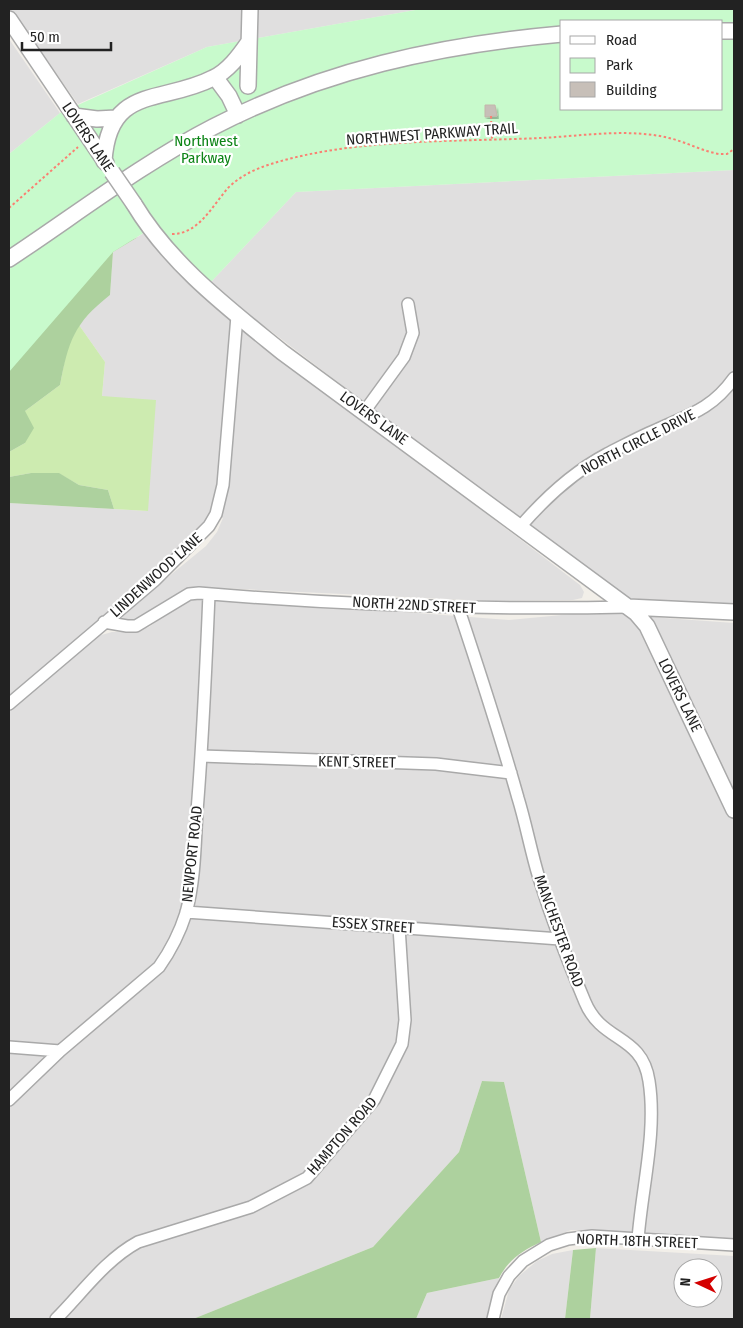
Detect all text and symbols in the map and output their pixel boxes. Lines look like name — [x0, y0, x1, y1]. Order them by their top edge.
scale bar — [22, 20, 111, 52]
legend — [560, 20, 723, 110]
text: 50 m — [30, 28, 60, 46]
text: Road — [606, 31, 637, 49]
text: Park — [606, 56, 633, 74]
text: Building — [606, 81, 657, 99]
street label: LOVERS LANE — [58, 99, 118, 175]
street label: NORTHWEST PARKWAY TRAIL — [346, 119, 519, 149]
park label: Northwest Parkway — [174, 132, 238, 167]
street label: LOVERS LANE — [336, 387, 412, 449]
street label: NORTH CIRCLE DRIVE — [578, 405, 698, 479]
street label: LINDENWOOD LANE — [106, 529, 206, 621]
street label: NORTH 22ND STREET — [352, 593, 476, 617]
street label: LOVERS LANE — [654, 655, 706, 735]
street label: KENT STREET — [318, 752, 396, 772]
street label: NEWPORT ROAD — [178, 805, 206, 903]
street label: MANCHESTER ROAD — [530, 872, 588, 990]
street label: ESSEX STREET — [331, 913, 415, 937]
street label: HAMPTON ROAD — [303, 1093, 381, 1179]
street label: NORTH 18TH STREET — [576, 1230, 698, 1252]
north arrow — [673, 1258, 723, 1308]
text: N — [677, 1277, 694, 1287]

